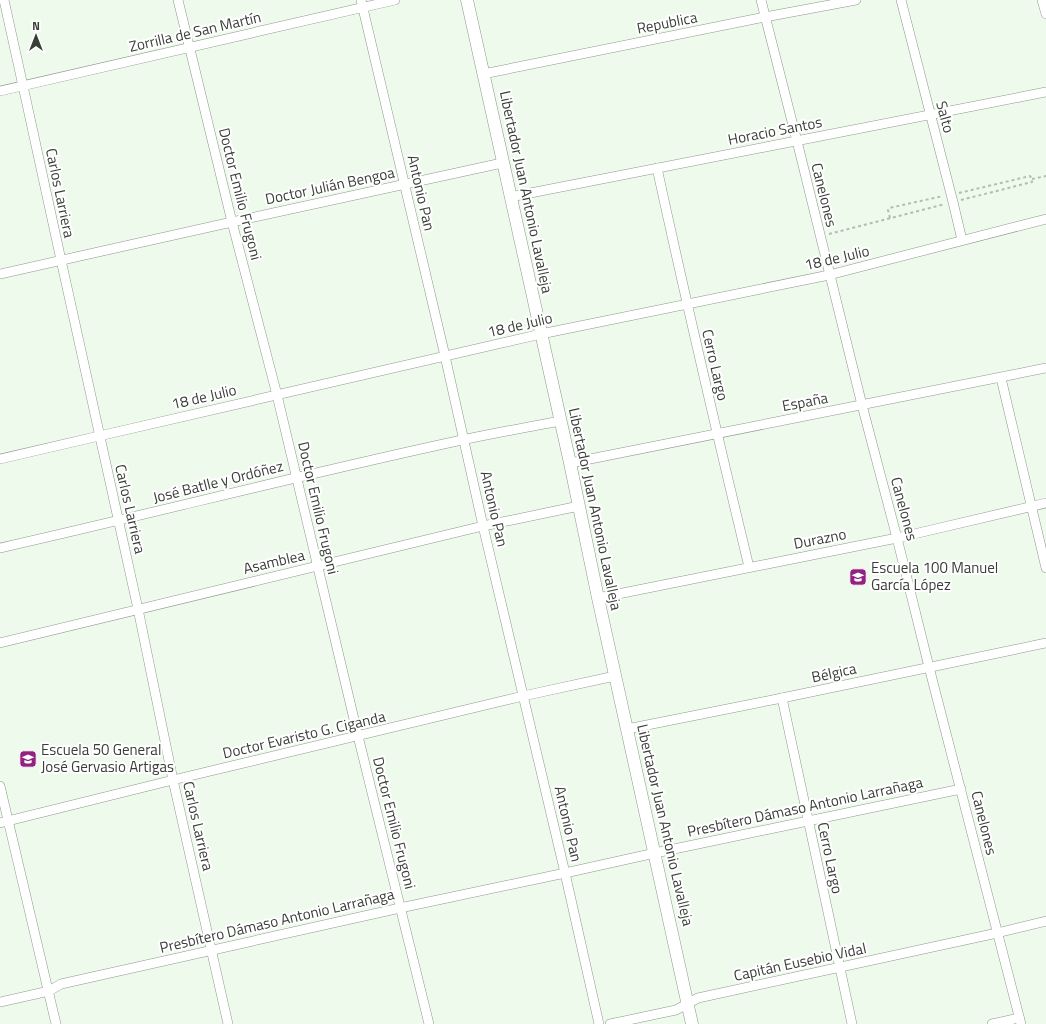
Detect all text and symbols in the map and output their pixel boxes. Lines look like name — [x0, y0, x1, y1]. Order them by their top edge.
street label: Zorrilla de San Martín — [127, 5, 263, 58]
street label: Republica — [635, 5, 700, 40]
north arrow — [16, 16, 56, 56]
text: N — [32, 18, 40, 34]
street label: Libertador Juan Antonio Lavalleja — [494, 88, 559, 296]
street label: Salto — [930, 98, 961, 136]
street label: Horacio Santos — [726, 110, 824, 151]
street label: Doctor Emilio Frugoni — [213, 125, 268, 262]
street label: Carlos Larriera — [40, 146, 81, 240]
street label: Antonio Pan — [402, 153, 441, 233]
street label: Doctor Julián Bengoa — [263, 160, 397, 210]
street label: Canelones — [805, 160, 844, 229]
street label: 18 de Julio — [802, 239, 872, 276]
street label: 18 de Julio — [485, 306, 555, 343]
street label: Cerro Largo — [696, 327, 735, 403]
street label: 18 de Julio — [169, 378, 239, 415]
street label: España — [780, 386, 830, 417]
street label: Libertador Juan Antonio Lavalleja — [563, 405, 628, 613]
street label: Doctor Emilio Frugoni — [292, 439, 345, 577]
street label: José Batlle y Ordóñez — [150, 454, 286, 509]
street label: Carlos Larriera — [109, 462, 152, 556]
street label: Antonio Pan — [475, 469, 514, 549]
street label: Canelones — [885, 474, 924, 543]
street label: Durazno — [792, 522, 848, 555]
street label: Asamblea — [241, 543, 307, 580]
place label: Escuela 100 Manuel García López — [871, 556, 998, 596]
school or university icon: Escuela 100 Manuel García López — [848, 567, 868, 587]
street label: Bélgica — [809, 656, 859, 688]
street label: Doctor Evaristo G. Ciganda — [220, 704, 388, 764]
street label: Libertador Juan Antonio Lavalleja — [631, 722, 700, 929]
place label: Escuela 50 General José Gervasio Artigas — [41, 738, 174, 778]
school or university icon: Escuela 50 General José Gervasio Artigas — [18, 749, 38, 769]
street label: Doctor Emilio Frugoni — [367, 754, 422, 891]
street label: Presbítero Dámaso Antonio Larrañaga — [685, 770, 925, 843]
street label: Carlos Larriera — [177, 779, 220, 873]
street label: Antonio Pan — [549, 784, 588, 864]
street label: Canelones — [965, 788, 1004, 857]
street label: Cerro Largo — [812, 820, 849, 896]
street label: Presbítero Dámaso Antonio Larrañaga — [157, 882, 397, 959]
street label: Capitán Eusebio Vidal — [731, 936, 868, 987]

